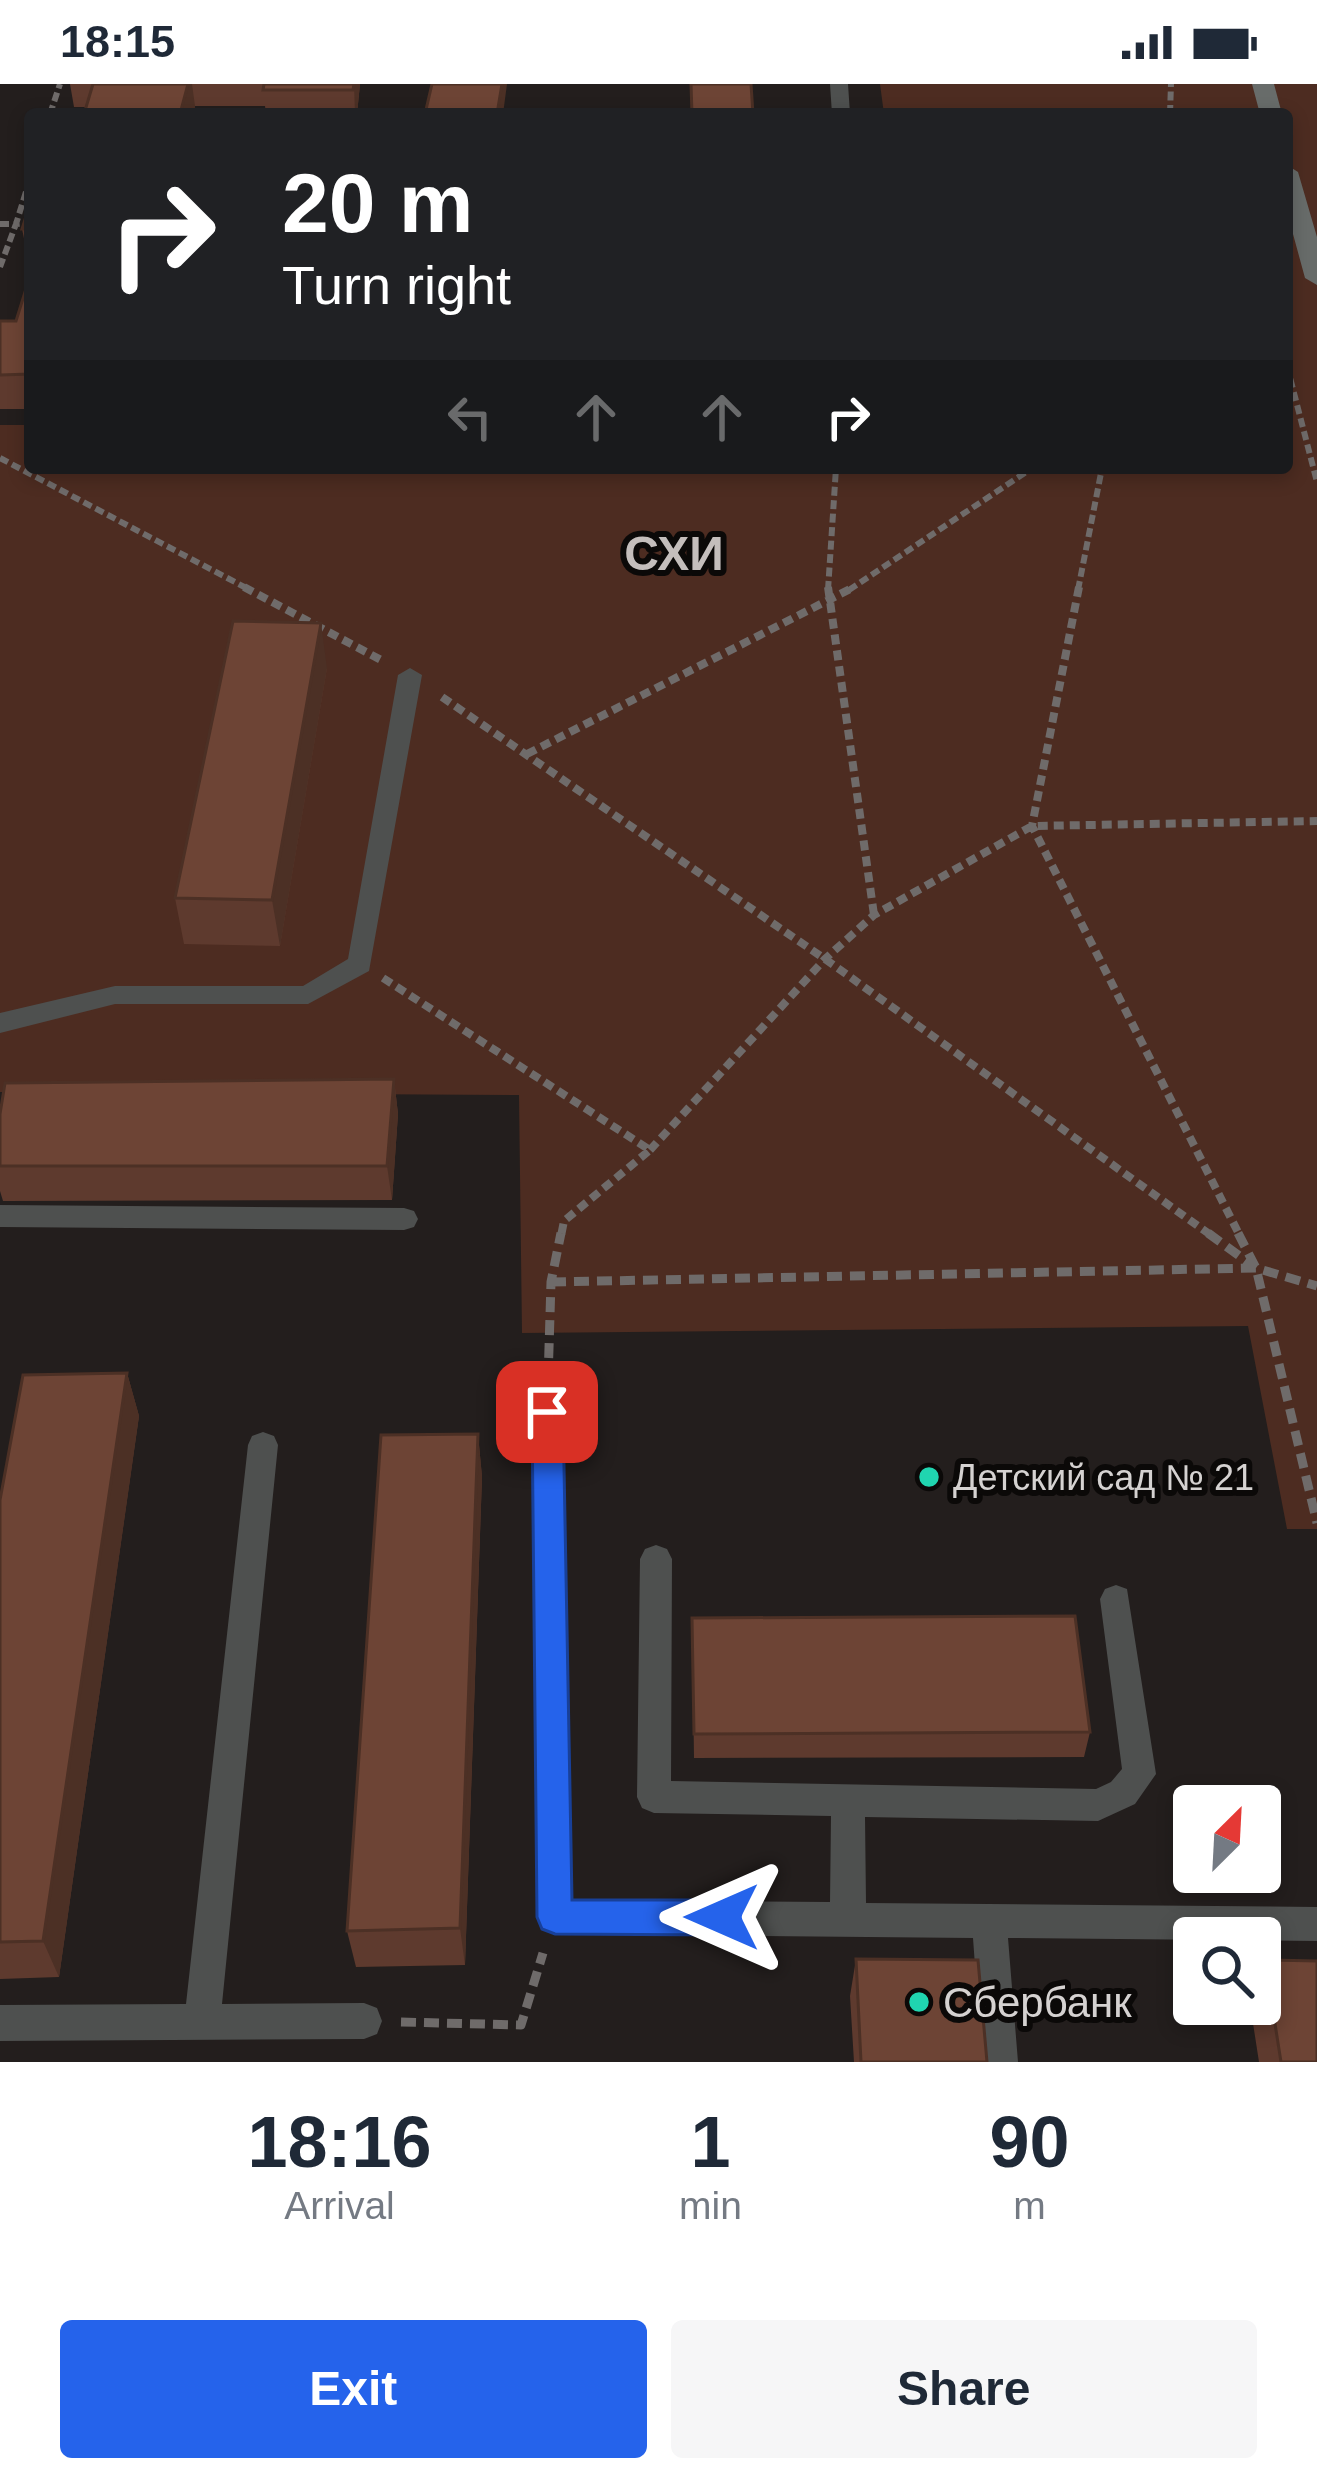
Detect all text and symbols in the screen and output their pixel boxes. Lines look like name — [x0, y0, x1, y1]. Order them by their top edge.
text: 18:15 — [60, 16, 175, 67]
icon: right — [84, 156, 240, 312]
text: 20 m — [282, 156, 473, 250]
text: Turn right — [282, 255, 511, 315]
icon: left — [437, 384, 503, 450]
icon: ahead — [563, 384, 629, 450]
icon: ahead — [689, 384, 755, 450]
icon: right — [815, 384, 881, 450]
district label: СХИ — [624, 527, 724, 580]
pin — [496, 1361, 598, 1463]
icon: arrive — [514, 1379, 580, 1445]
place label: Детский сад № 21 — [953, 1457, 1254, 1498]
marker: Детский сад № 21 — [916, 1464, 942, 1490]
north arrow — [1173, 1785, 1281, 1893]
map controls — [1173, 1785, 1281, 2025]
position arrow — [659, 1854, 785, 1980]
button: search — [1173, 1917, 1281, 2025]
place label: Сбербанк — [943, 1979, 1132, 2026]
marker: Сбербанк — [906, 1989, 932, 2015]
text: 18:16 — [247, 2102, 432, 2182]
text: 1 — [690, 2102, 731, 2182]
text: 90 — [989, 2102, 1070, 2182]
text: Arrival — [284, 2184, 395, 2227]
text: min — [679, 2184, 742, 2227]
text: m — [1013, 2184, 1046, 2227]
button: Exit — [60, 2320, 647, 2458]
button: Share — [671, 2320, 1257, 2458]

